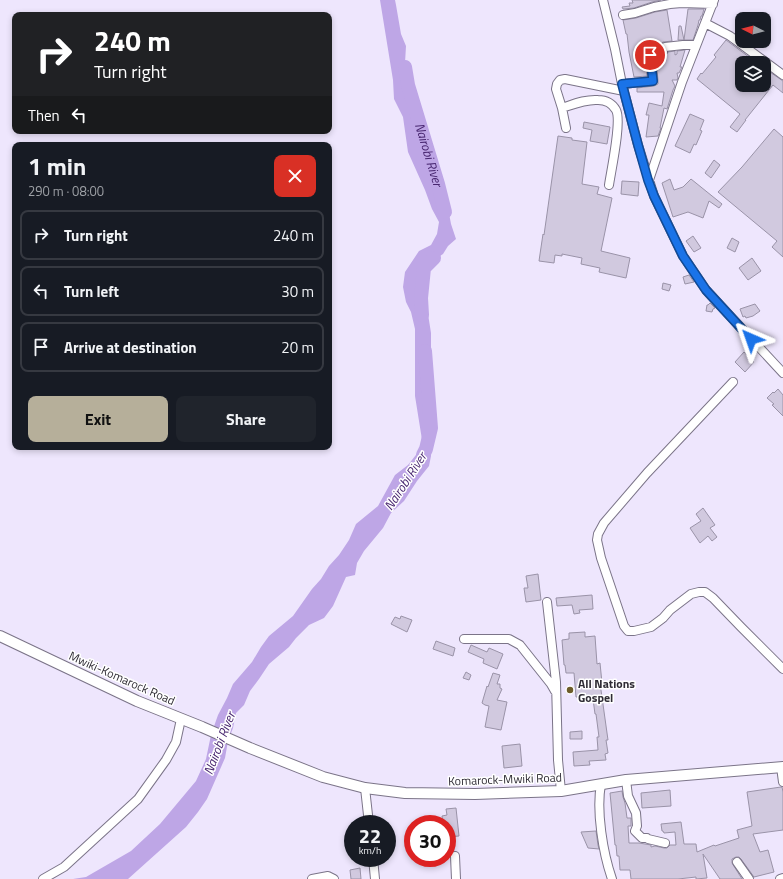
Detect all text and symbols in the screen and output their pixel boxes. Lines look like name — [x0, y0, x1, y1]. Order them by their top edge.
north arrow — [735, 12, 771, 48]
map controls — [735, 12, 771, 92]
text: 240 m — [94, 19, 171, 62]
icon: right — [28, 28, 80, 80]
pin — [633, 38, 667, 72]
icon: arrive — [639, 44, 661, 66]
button: layers — [735, 56, 771, 92]
text: Turn right — [94, 58, 167, 85]
text: Then — [28, 104, 60, 127]
icon: left — [68, 104, 90, 126]
water label: Nairobi River — [410, 120, 449, 190]
text: 1 min — [28, 148, 86, 184]
button: close — [274, 155, 316, 197]
text: 290 m · 08:00 — [28, 181, 104, 201]
icon: right — [30, 224, 52, 246]
text: Turn right — [64, 224, 128, 247]
text: 240 m — [273, 224, 314, 247]
icon: left — [30, 280, 52, 302]
text: Turn left — [64, 280, 119, 303]
text: 30 m — [281, 280, 314, 303]
position arrow — [730, 318, 772, 360]
icon: arrive — [30, 336, 52, 358]
text: Arrive at destination — [64, 336, 197, 359]
text: 20 m — [281, 336, 314, 359]
button: Exit — [28, 396, 168, 442]
button: Share — [176, 396, 316, 442]
water label: Nairobi River — [379, 446, 432, 514]
street label: Mwiki-Komarock Road — [66, 646, 178, 710]
place label: All Nations Gospel — [578, 674, 635, 707]
marker: All Nations Gospel — [565, 685, 575, 695]
water label: Nairobi River — [198, 707, 241, 777]
street label: Komarock-Mwiki Road — [448, 768, 562, 790]
speed limit sign: 30 — [404, 815, 456, 867]
text: 22 — [359, 820, 381, 851]
text: km/h — [359, 843, 381, 858]

